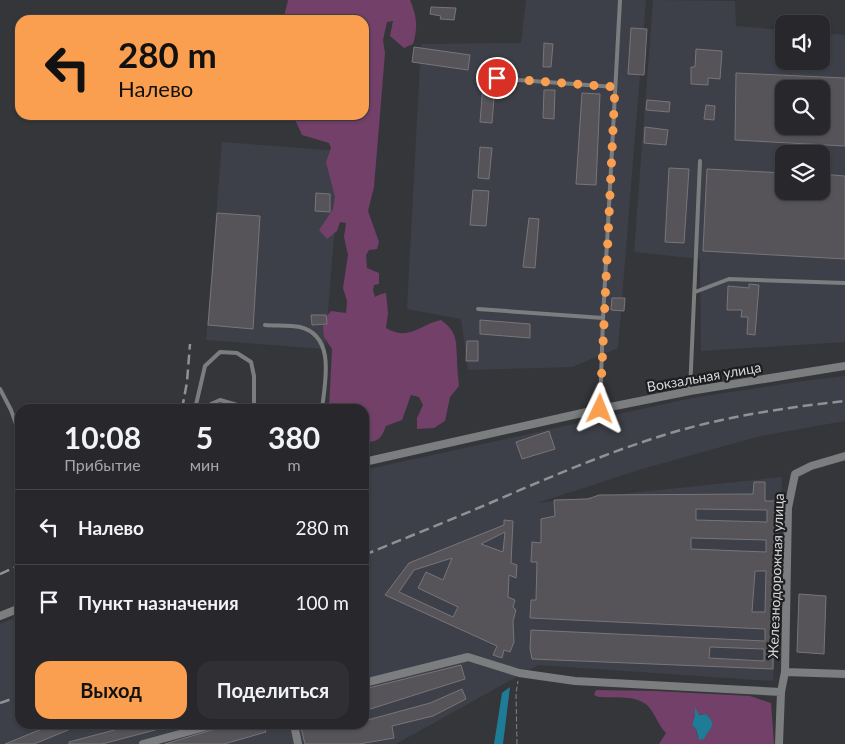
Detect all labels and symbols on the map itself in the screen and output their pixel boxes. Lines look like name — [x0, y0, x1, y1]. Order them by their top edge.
pin — [476, 57, 518, 99]
street label: Вокзальная улица — [645, 358, 762, 395]
position arrow — [573, 382, 625, 434]
street label: Железнодорожная улица — [764, 493, 787, 659]

